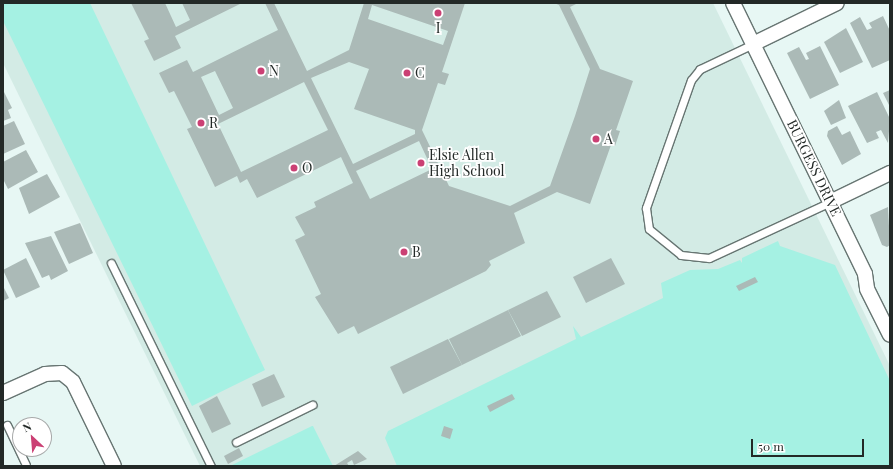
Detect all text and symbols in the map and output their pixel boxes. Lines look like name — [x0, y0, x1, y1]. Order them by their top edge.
marker: I — [433, 8, 443, 18]
place label: I — [436, 20, 440, 36]
place label: N — [269, 63, 279, 79]
place label: C — [415, 65, 425, 81]
marker: N — [256, 66, 266, 76]
marker: C — [402, 68, 412, 78]
place label: R — [209, 115, 218, 131]
street label: BURGESS DRIVE — [783, 117, 845, 219]
marker: R — [196, 118, 206, 128]
place label: A — [604, 131, 613, 147]
marker: A — [591, 134, 601, 144]
place label: Elsie Allen High School — [429, 147, 505, 180]
marker: Elsie Allen High School — [416, 158, 426, 168]
place label: O — [302, 160, 312, 176]
marker: O — [289, 163, 299, 173]
place label: B — [412, 244, 421, 260]
marker: B — [399, 247, 409, 257]
north arrow — [12, 417, 52, 457]
text: N — [20, 418, 34, 435]
scale bar — [753, 431, 866, 457]
text: 50 m — [758, 438, 784, 454]

